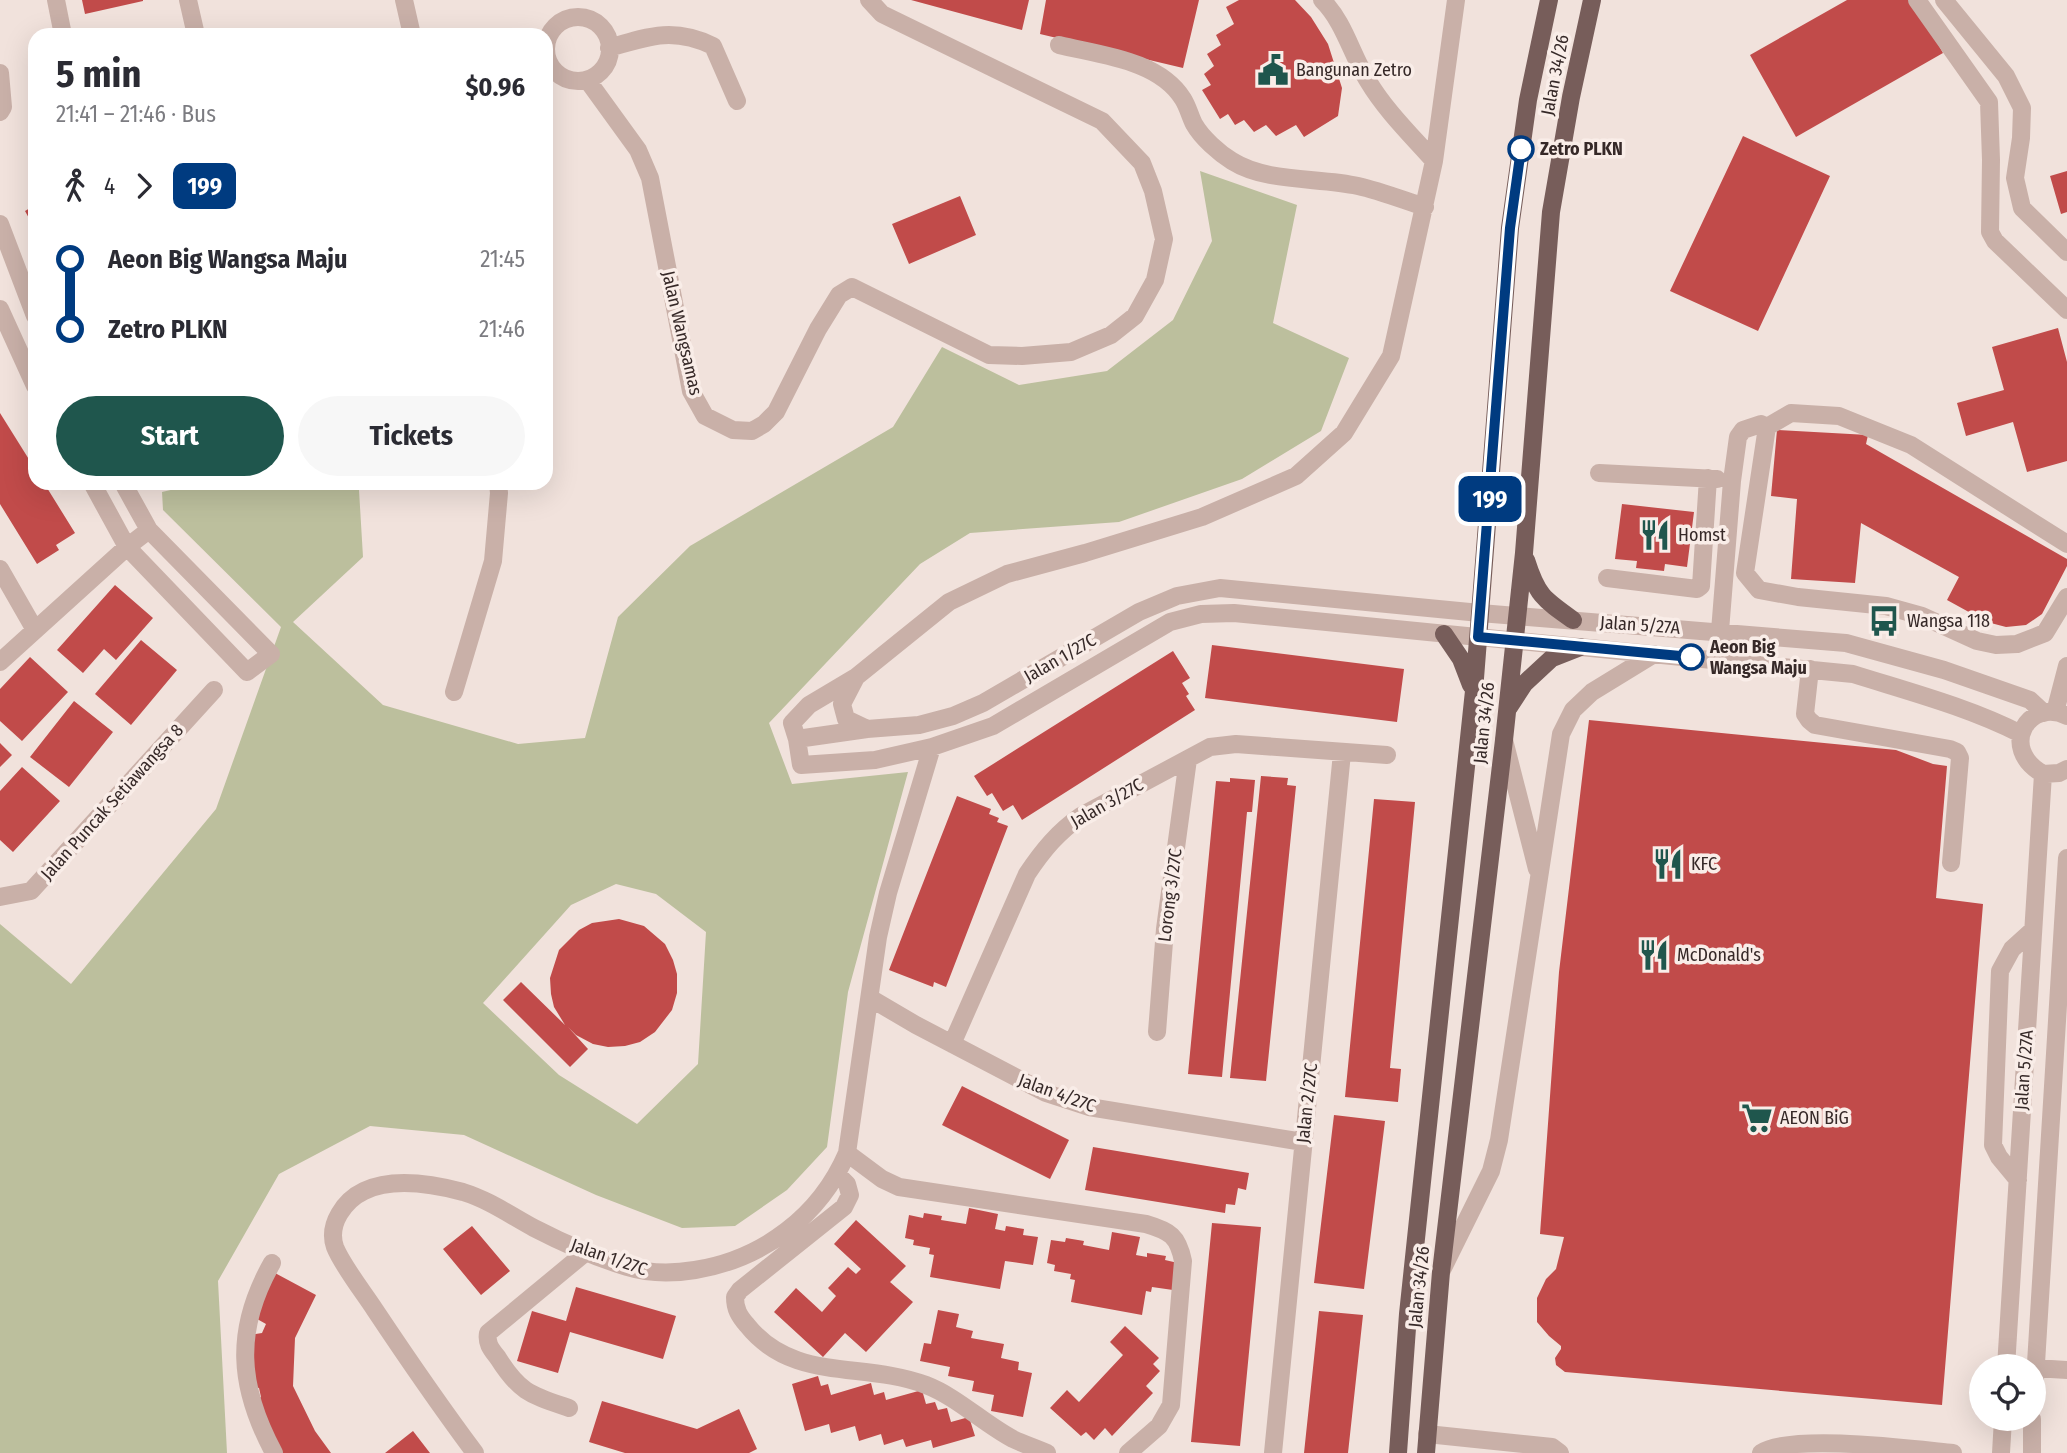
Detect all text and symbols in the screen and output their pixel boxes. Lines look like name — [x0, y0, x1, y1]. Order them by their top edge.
street label: Jalan 34/26 — [1536, 33, 1574, 117]
text: 5 min — [56, 51, 141, 97]
public building icon: Bangunan Zetro — [1256, 53, 1290, 87]
place label: Bangunan Zetro — [1296, 59, 1412, 81]
text: $0.96 — [465, 72, 525, 103]
text: 21:41 – 21:46 · Bus — [56, 100, 216, 128]
marker: Zetro PLKN — [1508, 136, 1534, 162]
place label: Zetro PLKN — [1540, 138, 1623, 160]
icon: walk — [56, 167, 94, 205]
icon: forward — [125, 167, 163, 205]
text: 4 — [104, 172, 115, 200]
text: 199 — [187, 172, 222, 200]
text: Aeon Big Wangsa Maju — [108, 244, 348, 275]
text: 21:45 — [480, 245, 525, 273]
street label: Jalan Wangsamas — [657, 269, 707, 398]
text: Zetro PLKN — [108, 314, 228, 345]
text: 21:46 — [479, 315, 525, 343]
button: Start — [56, 396, 284, 476]
button: Tickets — [298, 396, 525, 476]
line badge: 199 — [1450, 476, 1530, 522]
text: 199 — [1473, 485, 1507, 513]
restaurant icon: Homst — [1638, 518, 1672, 552]
place label: Homst — [1678, 524, 1726, 546]
bus stop icon: Wangsa 118 — [1867, 604, 1901, 638]
place label: Wangsa 118 — [1907, 610, 1990, 632]
street label: Jalan 5/27A — [1599, 611, 1681, 639]
street label: Jalan 1/27C — [1020, 629, 1100, 687]
place label: Aeon Big Wangsa Maju — [1709, 636, 1807, 679]
marker: Aeon Big Wangsa Maju — [1678, 644, 1704, 670]
street label: Jalan 34/26 — [1469, 681, 1499, 765]
street label: Jalan Puncak Setiawangsa 8 — [36, 719, 188, 885]
street label: Jalan 3/27C — [1067, 773, 1147, 833]
street label: Lorong 3/27C — [1153, 847, 1187, 943]
restaurant icon: KFC — [1651, 847, 1685, 881]
place label: KFC — [1691, 853, 1717, 875]
restaurant icon: McDonald's — [1637, 938, 1671, 972]
place label: McDonald's — [1677, 944, 1761, 966]
street label: Jalan 5/27A — [2010, 1029, 2038, 1111]
street label: Jalan 2/27C — [1292, 1062, 1322, 1144]
street label: Jalan 4/27C — [1015, 1069, 1099, 1117]
supermarket icon: AEON BiG — [1740, 1101, 1774, 1135]
place label: AEON BiG — [1780, 1107, 1849, 1129]
street label: Jalan 1/27C — [568, 1234, 650, 1280]
street label: Jalan 34/26 — [1404, 1245, 1434, 1329]
map controls — [1969, 1354, 2046, 1431]
button: locate — [1969, 1354, 2046, 1431]

